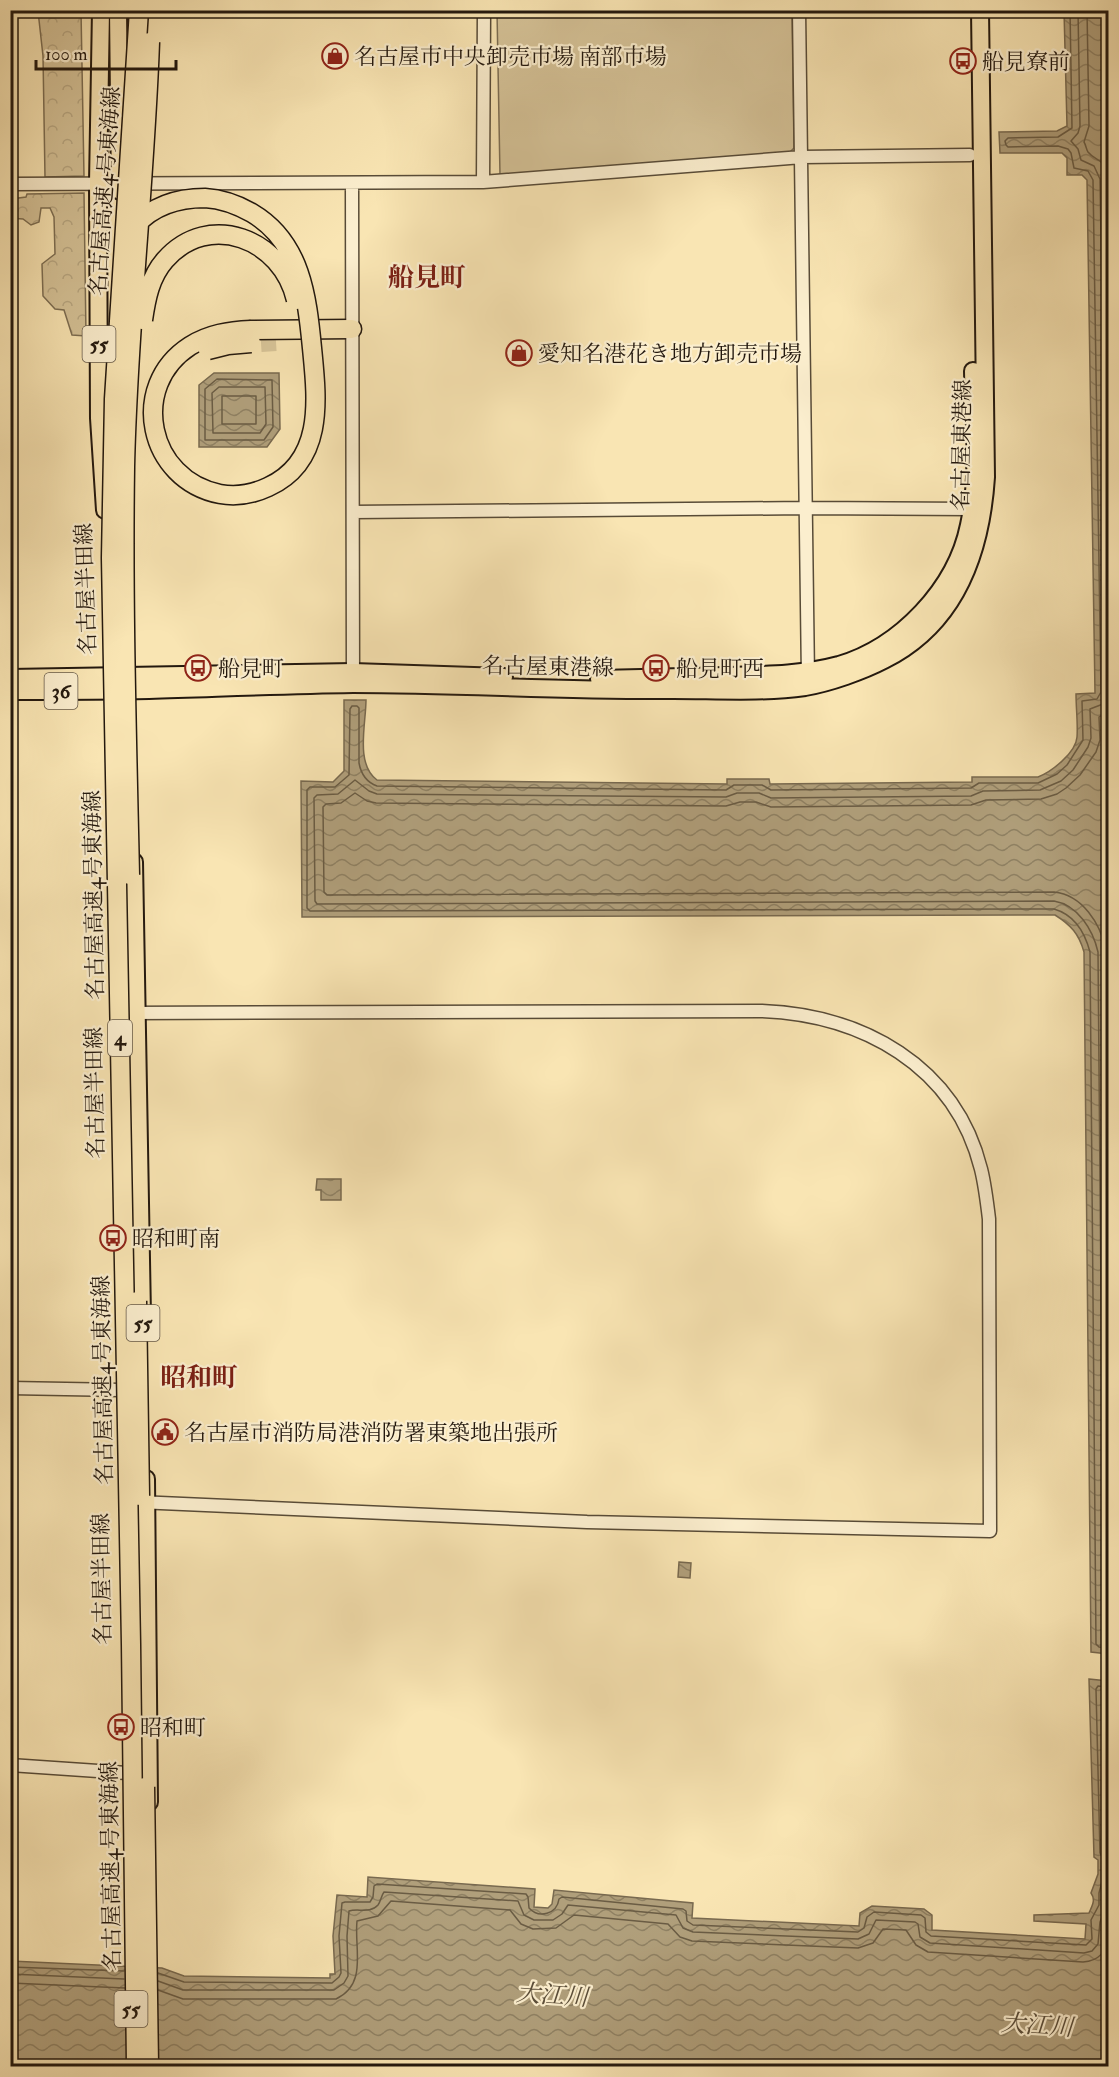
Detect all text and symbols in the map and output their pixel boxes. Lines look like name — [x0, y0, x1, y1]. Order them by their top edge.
scale bar — [36, 33, 176, 71]
shop icon: 名古屋市中央卸売市場 南部市場 — [320, 41, 350, 71]
text: 100 m — [45, 43, 88, 66]
place label: 名古屋市中央卸売市場 南部市場 — [354, 43, 667, 71]
bus stop icon: 船見寮前 — [948, 46, 978, 76]
place label: 船見寮前 — [982, 48, 1070, 76]
street label: 名古屋高速4号東海線 — [84, 85, 126, 297]
district label: 船見町 — [388, 262, 466, 294]
road number: 55 — [82, 326, 116, 362]
shop icon: 愛知名港花き地方卸売市場 — [504, 338, 534, 368]
place label: 愛知名港花き地方卸売市場 — [538, 340, 802, 368]
street label: 名古屋東港線 — [947, 379, 977, 511]
street label: 名古屋半田線 — [70, 523, 102, 655]
street label: 名古屋東港線 — [482, 652, 614, 682]
bus stop icon: 船見町 — [183, 653, 213, 683]
bus stop icon: 船見町西 — [641, 653, 671, 683]
place label: 船見町 — [218, 655, 284, 683]
place label: 船見町西 — [676, 655, 764, 683]
road number: 36 — [44, 673, 78, 709]
street label: 名古屋高速4号東海線 — [78, 790, 110, 1000]
road number: 4 — [108, 1020, 132, 1056]
street label: 名古屋半田線 — [80, 1027, 110, 1159]
bus stop icon: 昭和町南 — [98, 1223, 128, 1253]
place label: 昭和町南 — [132, 1225, 220, 1253]
street label: 名古屋高速4号東海線 — [87, 1275, 119, 1485]
road number: 55 — [126, 1305, 160, 1341]
district label: 昭和町 — [160, 1362, 238, 1394]
public building icon: 名古屋市消防局港消防署東築地出張所 — [150, 1417, 180, 1447]
place label: 名古屋市消防局港消防署東築地出張所 — [184, 1419, 558, 1447]
street label: 名古屋半田線 — [87, 1513, 117, 1645]
bus stop icon: 昭和町 — [106, 1712, 136, 1742]
place label: 昭和町 — [140, 1714, 206, 1742]
street label: 名古屋高速4号東海線 — [95, 1761, 127, 1971]
water label: 大江川 — [515, 1978, 592, 2014]
road number: 55 — [114, 1991, 148, 2027]
water label: 大江川 — [1000, 2008, 1077, 2044]

